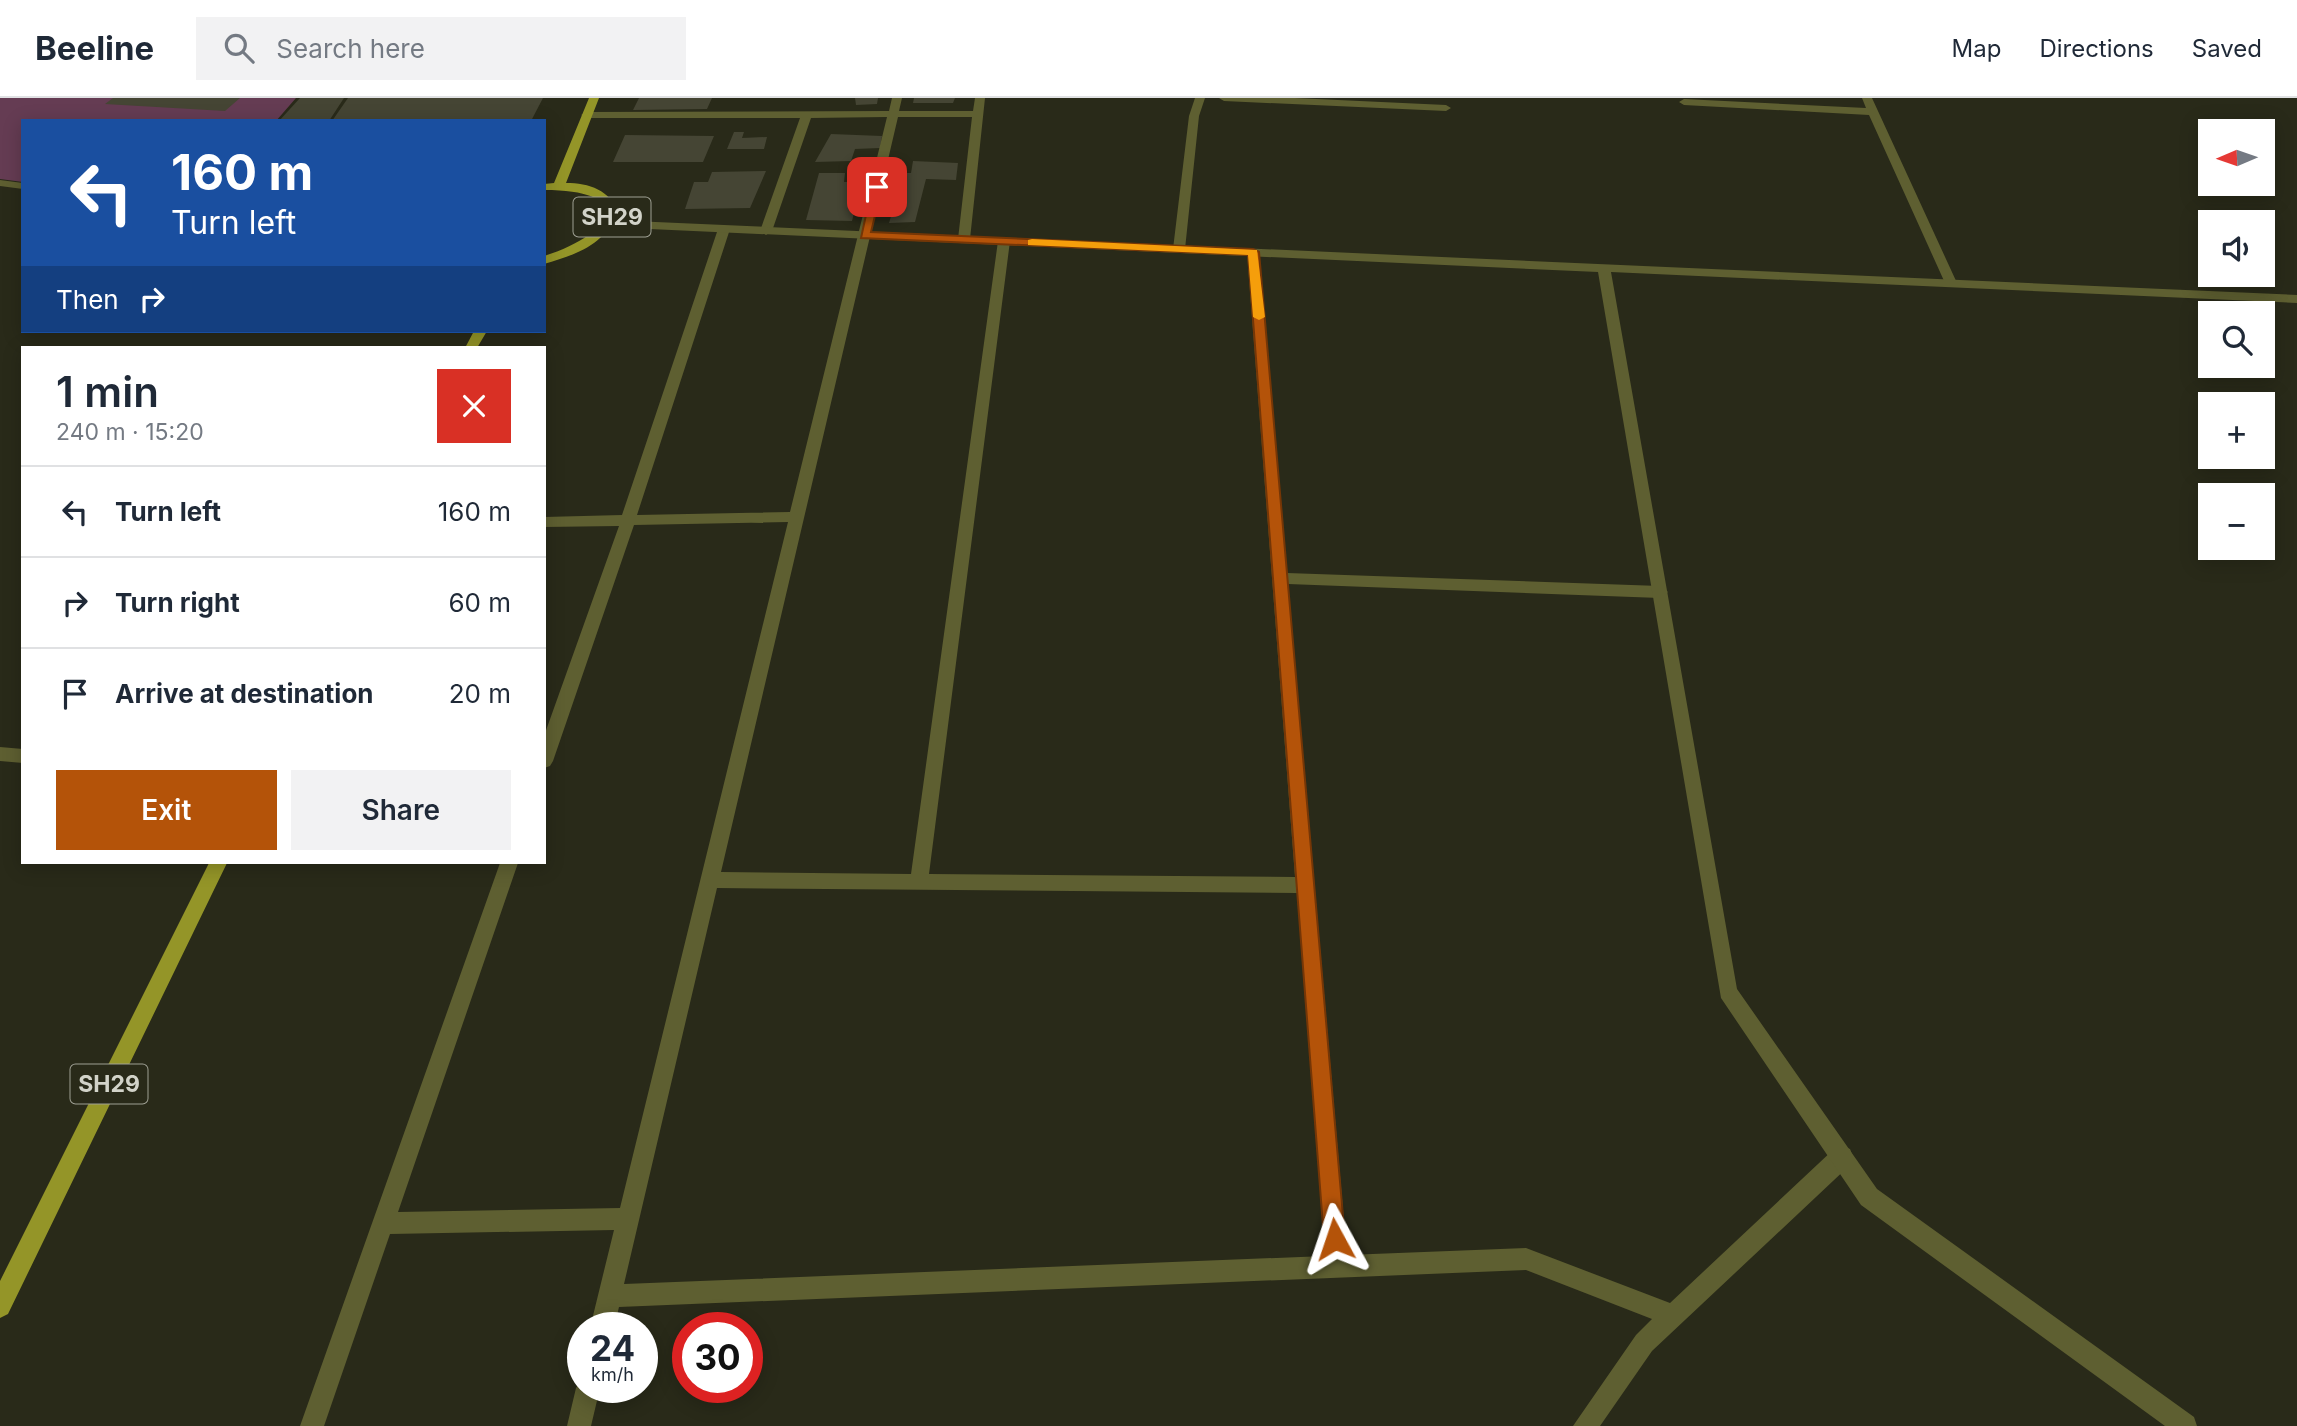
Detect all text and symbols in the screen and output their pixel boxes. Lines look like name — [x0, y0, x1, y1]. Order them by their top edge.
search box — [196, 17, 686, 80]
text: Beeline — [35, 28, 154, 68]
icon: search — [220, 29, 258, 67]
text: Search here — [276, 33, 425, 64]
text: Map — [1952, 34, 2001, 63]
text: Directions — [2039, 34, 2154, 63]
text: Saved — [2192, 34, 2262, 63]
north arrow — [2198, 119, 2275, 196]
map controls — [2198, 119, 2275, 560]
text: 160 m — [171, 143, 313, 202]
icon: left — [56, 147, 147, 238]
pin — [847, 157, 907, 217]
icon: arrive — [858, 168, 896, 206]
road number: SH29 — [574, 198, 650, 236]
text: Turn left — [171, 203, 296, 242]
button: sound — [2198, 210, 2275, 287]
icon: right — [133, 280, 171, 318]
text: Then — [56, 284, 119, 315]
button: search — [2198, 301, 2275, 378]
text: 1 min — [56, 366, 159, 417]
button: close — [437, 369, 511, 443]
button: + — [2198, 392, 2275, 469]
text: 240 m · 15:20 — [56, 418, 204, 446]
button: − — [2198, 483, 2275, 560]
icon: left — [56, 493, 94, 531]
text: Turn left — [115, 496, 221, 527]
text: 160 m — [438, 496, 511, 527]
icon: right — [56, 584, 94, 622]
text: Turn right — [115, 587, 240, 618]
text: 60 m — [448, 587, 511, 618]
icon: arrive — [56, 675, 94, 713]
text: Arrive at destination — [115, 678, 374, 709]
text: 20 m — [449, 678, 511, 709]
button: Exit — [56, 770, 277, 850]
button: Share — [291, 770, 511, 850]
road number: SH29 — [70, 1065, 148, 1104]
position arrow — [1298, 1202, 1372, 1276]
speed limit sign: 30 — [672, 1312, 763, 1403]
text: 24 — [590, 1327, 635, 1369]
text: km/h — [591, 1364, 634, 1385]

